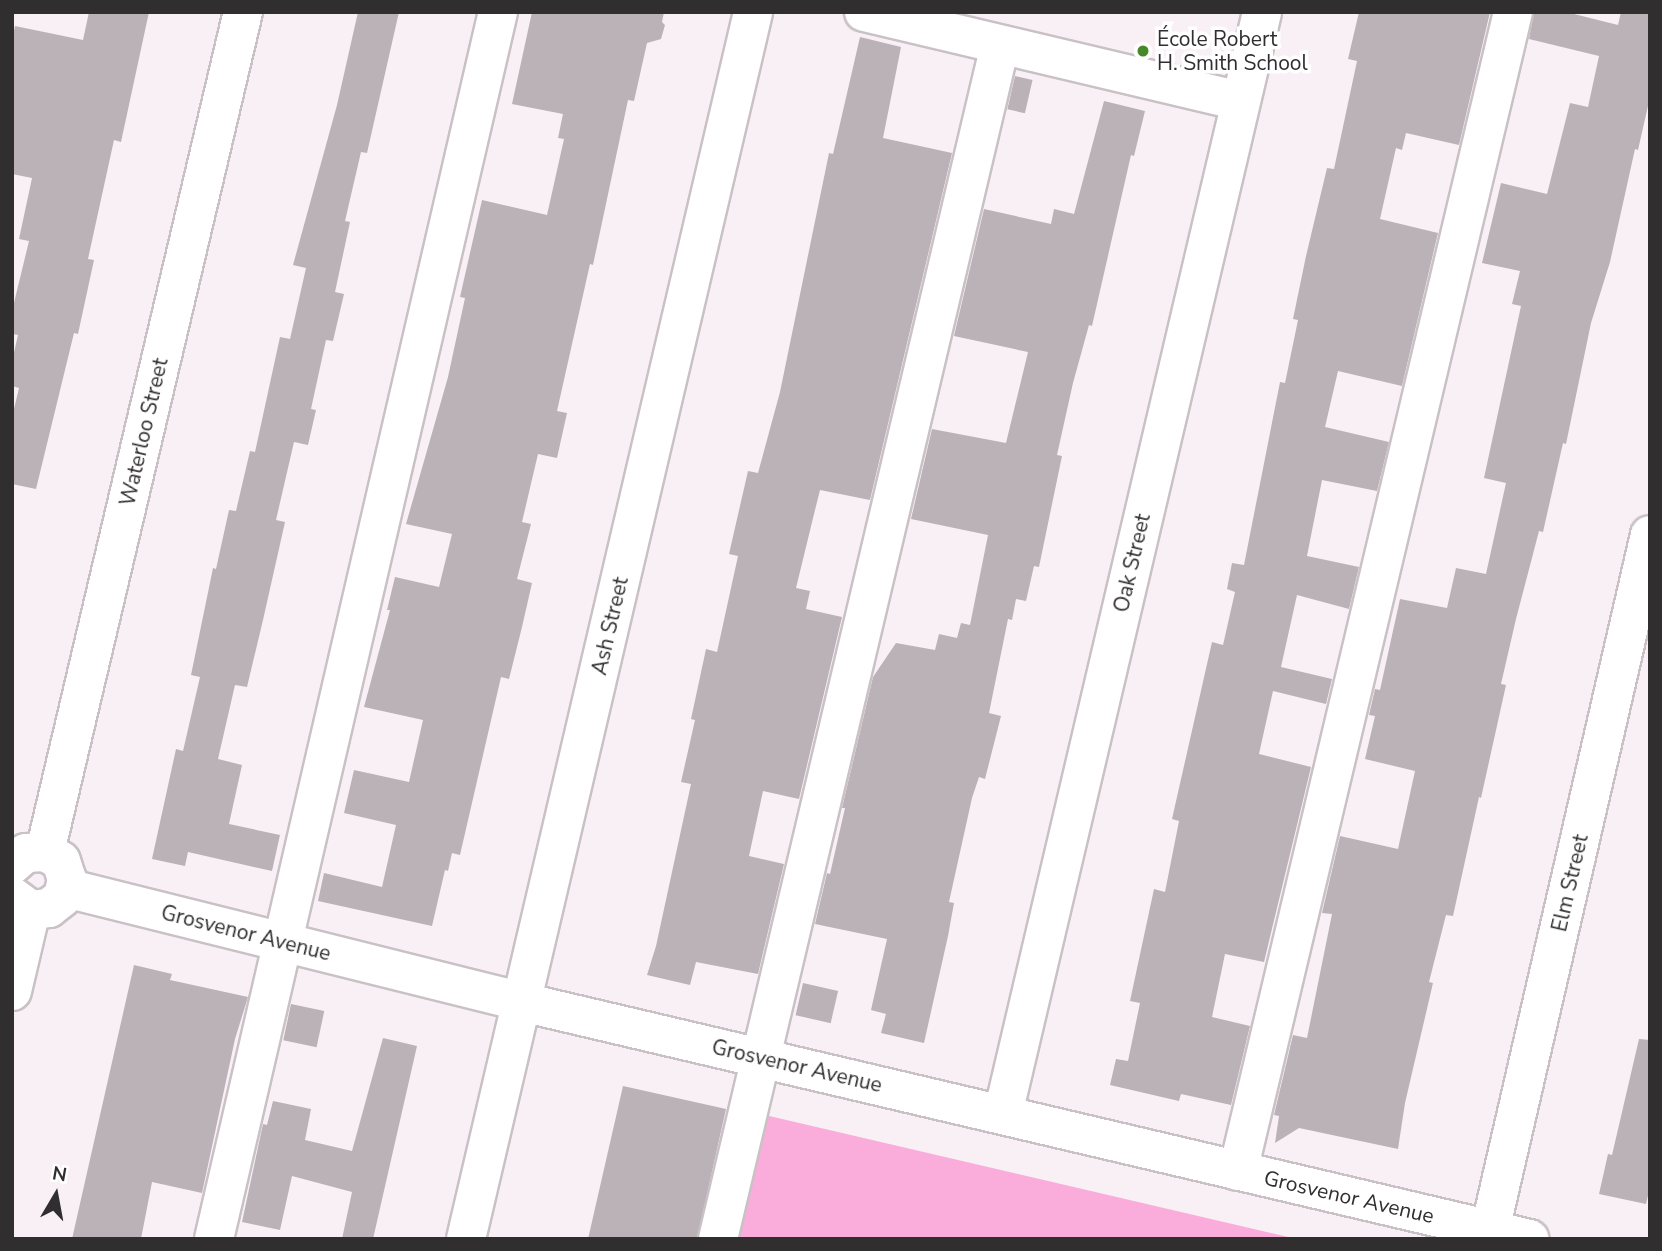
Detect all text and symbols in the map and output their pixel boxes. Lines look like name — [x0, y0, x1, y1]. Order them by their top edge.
place label: École Robert H. Smith School — [1157, 26, 1308, 76]
marker: École Robert H. Smith School — [1135, 43, 1151, 59]
street label: Waterloo Street — [115, 356, 173, 508]
street label: Oak Street — [1108, 511, 1156, 615]
street label: Ash Street — [586, 574, 634, 678]
street label: Elm Street — [1547, 832, 1593, 934]
street label: Grosvenor Avenue — [159, 900, 333, 966]
street label: Grosvenor Avenue — [709, 1034, 885, 1098]
north arrow — [21, 1160, 91, 1230]
text: N — [50, 1160, 69, 1188]
street label: Grosvenor Avenue — [1261, 1165, 1437, 1229]

